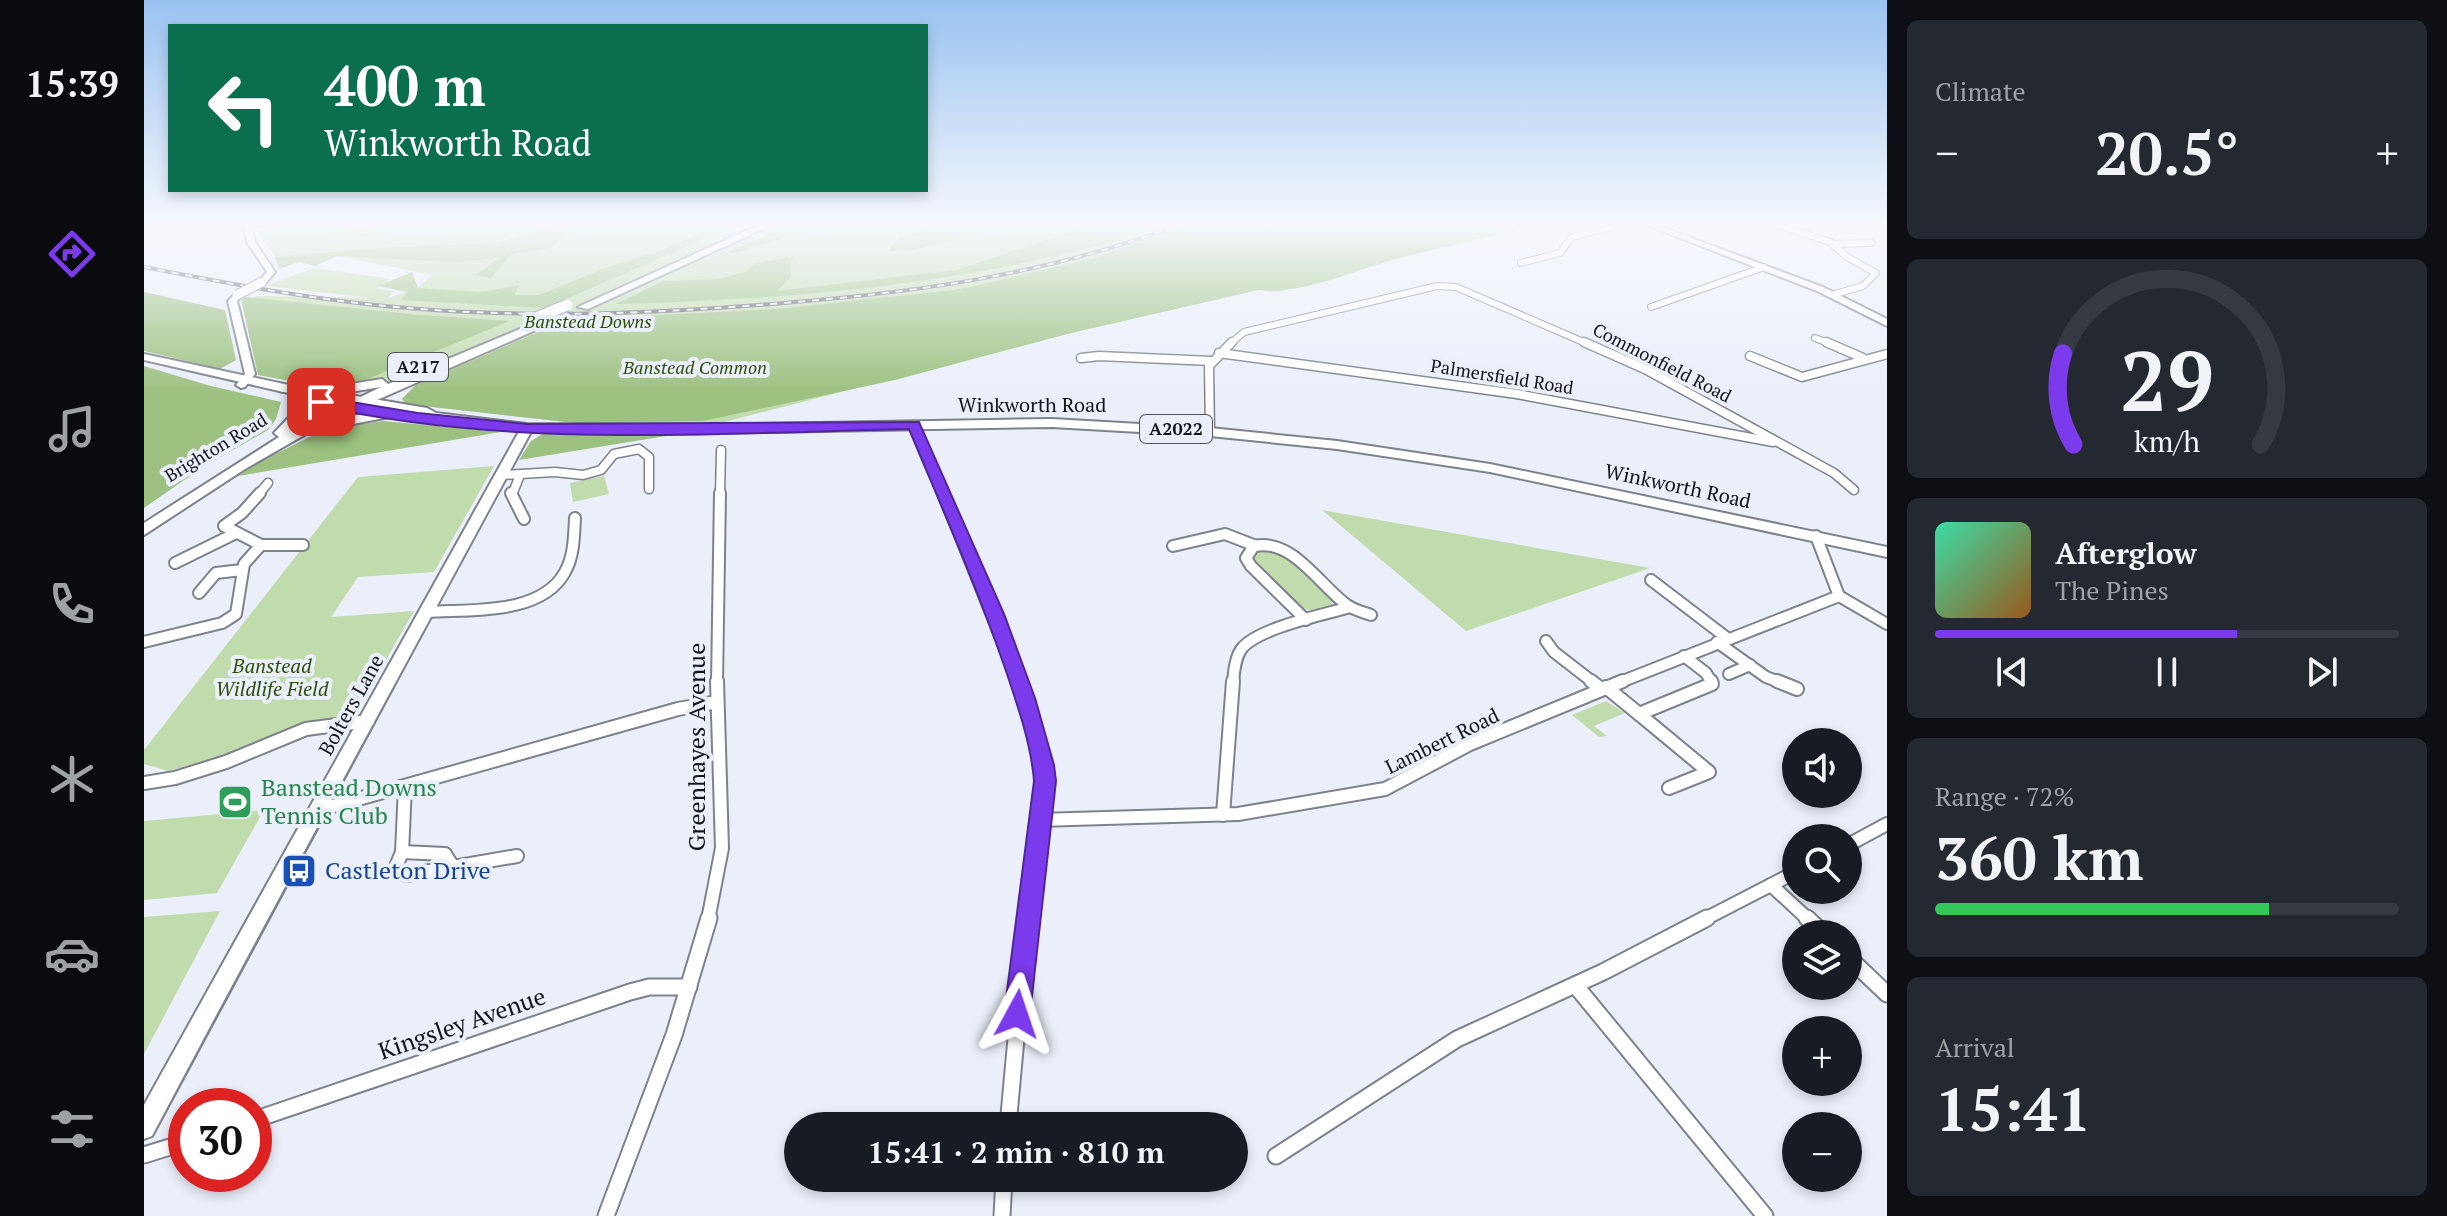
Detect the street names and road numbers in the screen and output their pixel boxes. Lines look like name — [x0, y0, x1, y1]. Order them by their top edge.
street label: Commonfield Road — [1589, 317, 1736, 407]
road number: A217 — [388, 353, 448, 381]
street label: Palmersfield Road — [1429, 353, 1575, 399]
street label: Winkworth Road — [958, 391, 1106, 418]
street label: Brighton Road — [160, 407, 271, 487]
road number: A2022 — [1140, 415, 1212, 443]
street label: Winkworth Road — [1603, 457, 1754, 514]
street label: Greenhayes Avenue — [680, 643, 712, 851]
street label: Bolters Lane — [312, 650, 389, 760]
street label: Lambert Road — [1380, 701, 1503, 780]
street label: Kingsley Avenue — [374, 979, 550, 1067]

